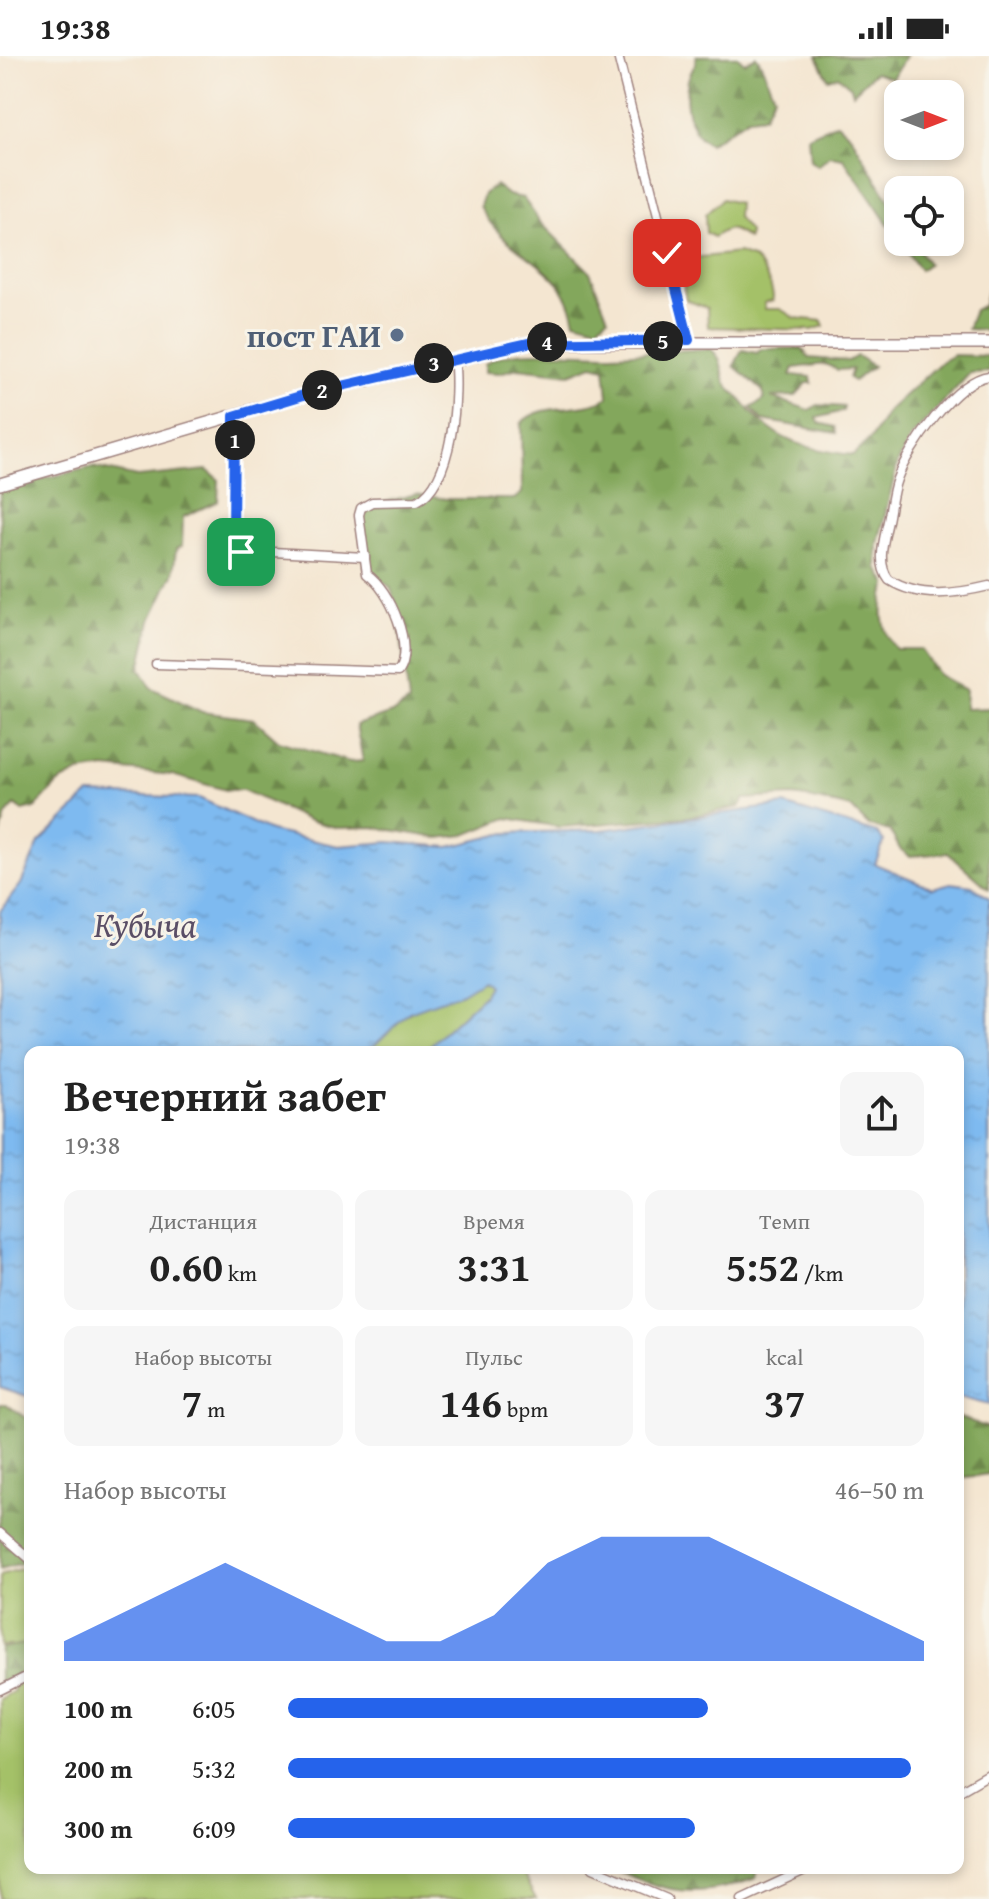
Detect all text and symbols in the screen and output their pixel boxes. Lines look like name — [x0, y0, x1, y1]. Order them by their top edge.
text: 19:38 — [40, 6, 111, 50]
north arrow — [884, 80, 964, 160]
map controls — [884, 80, 964, 256]
button: locate — [884, 176, 964, 256]
pin — [633, 219, 701, 287]
icon: check — [645, 231, 689, 275]
place label: пост ГАИ — [247, 312, 381, 359]
pin: 5 — [643, 321, 683, 361]
pin: 4 — [527, 322, 567, 362]
text: 5 — [657, 325, 669, 357]
marker: пост ГАИ — [388, 326, 406, 344]
text: 4 — [541, 326, 553, 358]
pin: 3 — [414, 343, 454, 383]
text: 3 — [428, 347, 440, 379]
pin: 2 — [302, 370, 342, 410]
text: 2 — [316, 374, 328, 406]
pin: 1 — [215, 420, 255, 460]
text: 1 — [229, 424, 241, 456]
pin — [207, 518, 275, 586]
icon: arrive — [219, 530, 263, 574]
water label: Кубыча — [94, 900, 196, 949]
text: Вечерний забег — [64, 1063, 386, 1127]
button: share — [840, 1072, 924, 1156]
text: 19:38 — [64, 1125, 120, 1164]
text: Дистанция — [150, 1205, 257, 1237]
text: Время — [463, 1205, 525, 1237]
text: Темп — [759, 1205, 810, 1237]
text: 0.60 — [150, 1237, 223, 1296]
text: 3:31 — [457, 1237, 531, 1296]
text: 5:52 — [726, 1237, 799, 1296]
text: km — [223, 1257, 257, 1289]
text: /km — [799, 1257, 844, 1289]
text: Набор высоты — [135, 1341, 272, 1373]
text: Пульс — [465, 1341, 523, 1373]
text: kcal — [766, 1341, 803, 1373]
text: 7 — [182, 1373, 202, 1432]
text: 146 — [440, 1373, 502, 1432]
text: 37 — [764, 1373, 805, 1432]
text: m — [202, 1393, 225, 1425]
text: bpm — [502, 1393, 548, 1425]
text: Набор высоты — [64, 1470, 226, 1509]
text: 46–50 m — [835, 1470, 924, 1509]
text: 100 m — [64, 1689, 132, 1728]
text: 6:05 — [192, 1689, 236, 1728]
text: 200 m — [64, 1749, 132, 1788]
text: 5:32 — [192, 1749, 236, 1788]
text: 300 m — [64, 1809, 132, 1848]
text: 6:09 — [192, 1809, 236, 1848]

